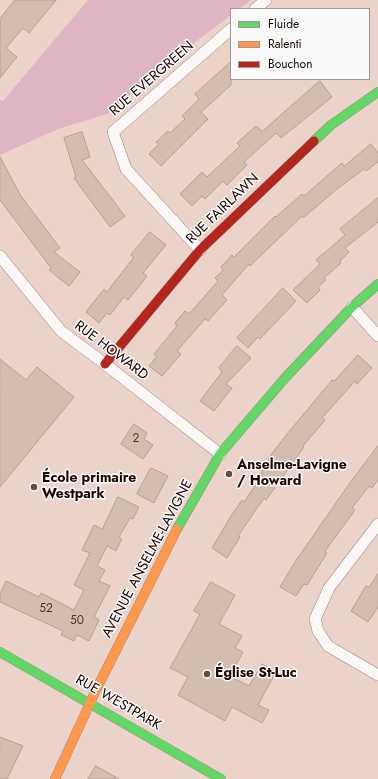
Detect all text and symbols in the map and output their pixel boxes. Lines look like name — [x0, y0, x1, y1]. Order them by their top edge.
legend — [230, 8, 370, 80]
text: Fluide — [268, 15, 299, 33]
text: Ralenti — [268, 35, 302, 53]
street label: RUE EVERGREEN — [107, 38, 197, 120]
text: Bouchon — [268, 55, 312, 73]
street label: RUE FAIRLAWN — [183, 170, 263, 248]
street label: RUE HOWARD — [71, 318, 151, 384]
house number: 2 — [133, 432, 139, 446]
place label: Anselme-Lavigne / Howard — [237, 458, 347, 490]
marker: Anselme-Lavigne / Howard — [224, 469, 234, 479]
place label: École primaire Westpark — [42, 471, 136, 504]
street label: AVENUE ANSELME-LAVIGNE — [99, 477, 197, 641]
marker: École primaire Westpark — [29, 482, 39, 492]
house number: 52 — [39, 602, 53, 616]
house number: 50 — [70, 614, 84, 628]
place label: Église St-Luc — [215, 666, 297, 682]
marker: Église St-Luc — [202, 669, 212, 679]
street label: RUE WESTPARK — [72, 672, 164, 734]

